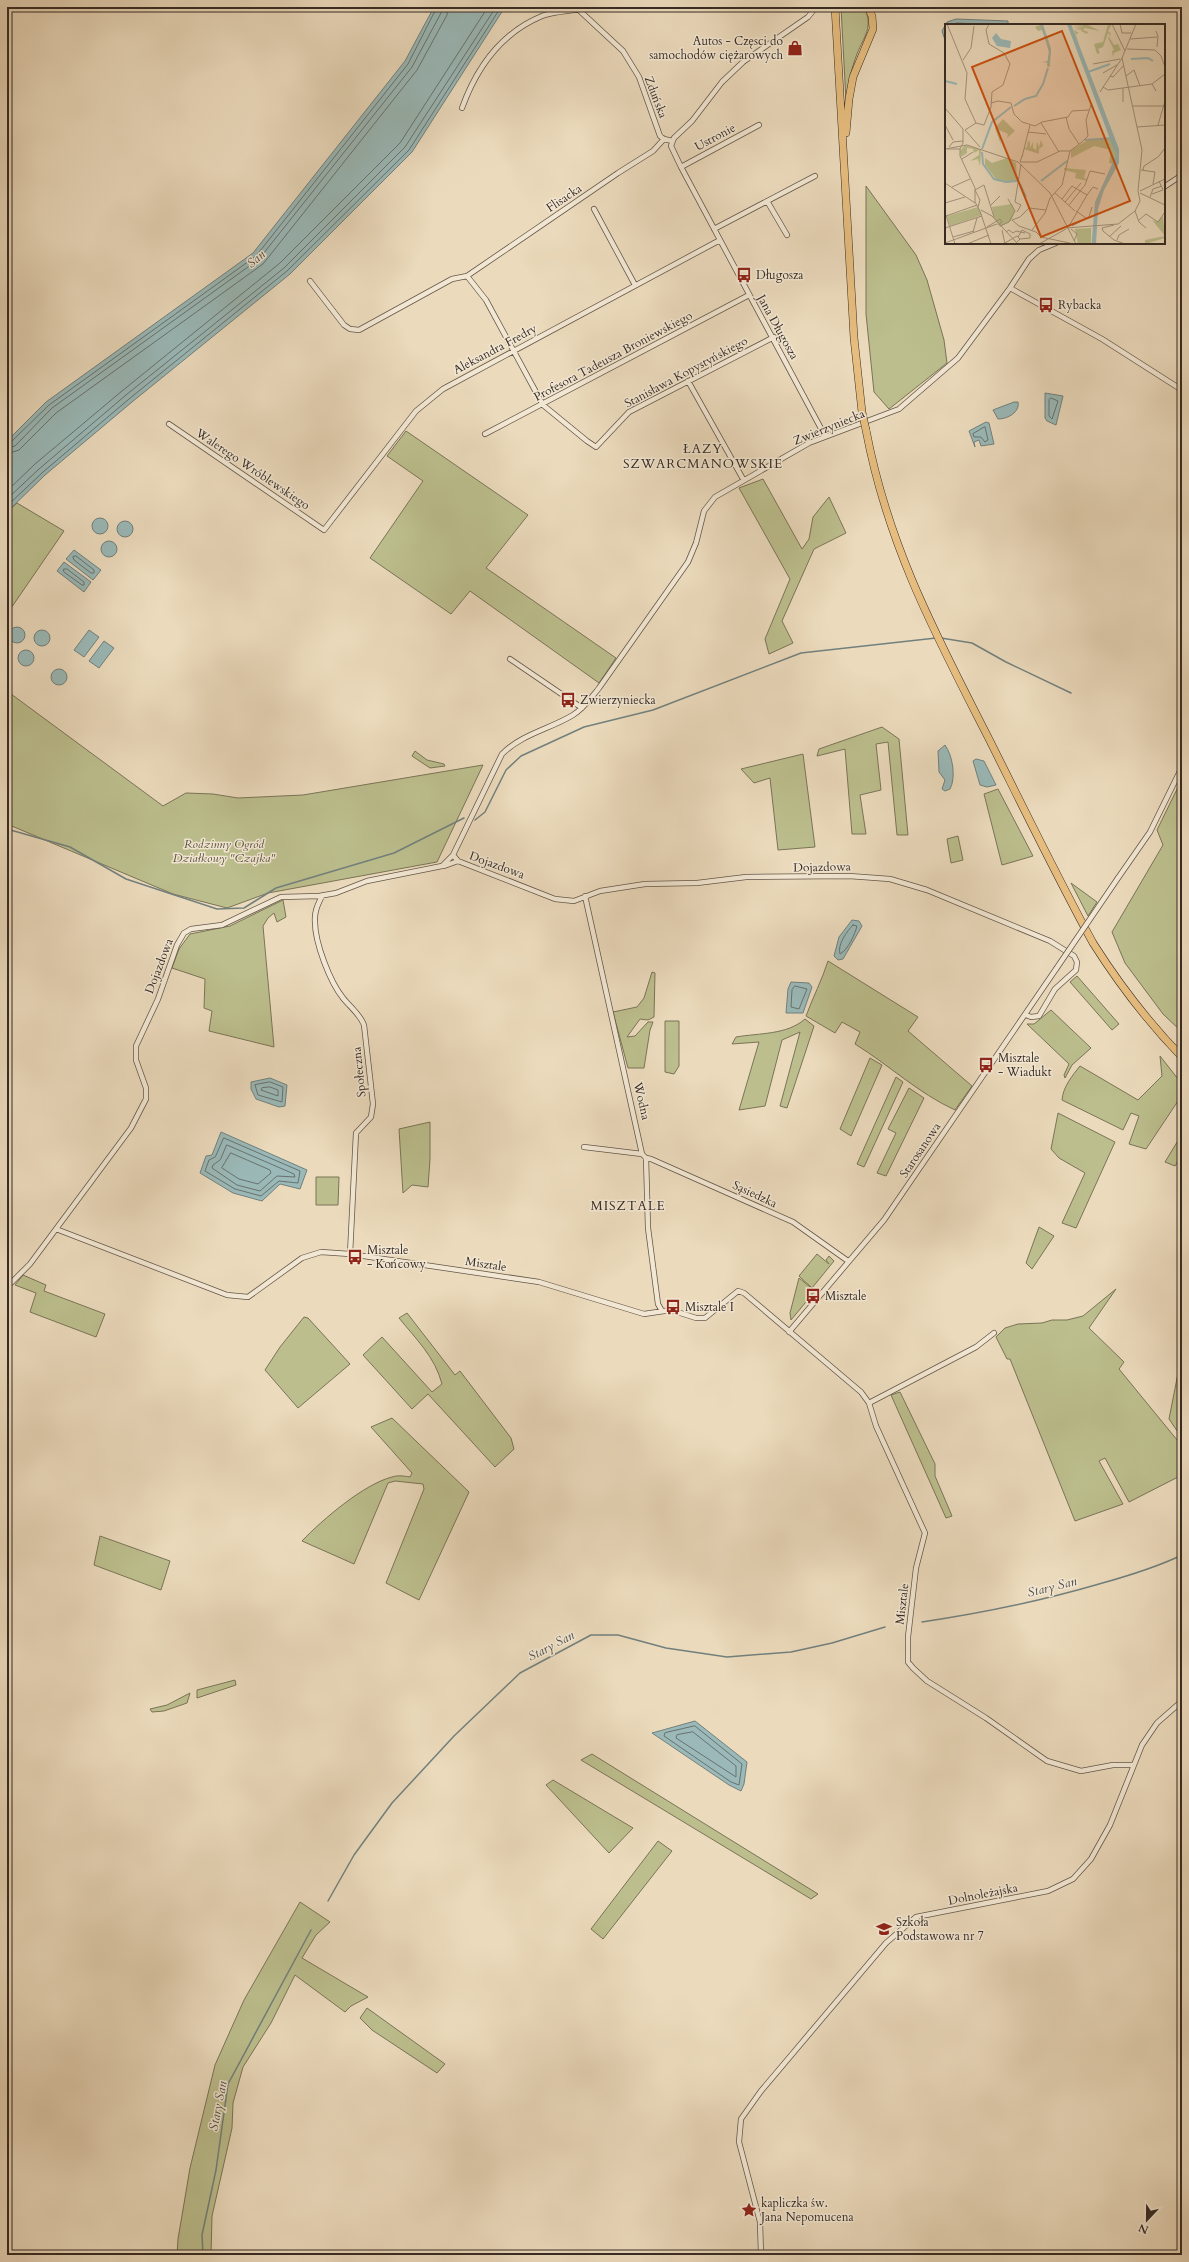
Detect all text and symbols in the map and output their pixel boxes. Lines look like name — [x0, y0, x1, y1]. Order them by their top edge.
inset map — [945, 24, 1165, 244]
place label: Autos - Częsci do samochodów ciężarowych — [649, 33, 784, 63]
shop icon: Autos - Częsci do samochodów ciężarowych — [786, 39, 804, 57]
street label: Zduńska — [641, 74, 672, 121]
street label: Ustronie — [692, 120, 738, 154]
street label: Flisacka — [543, 180, 586, 216]
water label: San — [243, 245, 270, 272]
bus stop icon: Długosza — [735, 266, 753, 284]
place label: Długosza — [756, 267, 804, 283]
street label: Jana Długosza — [753, 290, 803, 363]
bus stop icon: Rybacka — [1037, 296, 1055, 314]
place label: Rybacka — [1058, 297, 1102, 313]
street label: Profesora Tadeusza Broniewskiego — [531, 307, 695, 405]
street label: Aleksandra Fredry — [450, 320, 540, 378]
street label: Stanisława Kopystyńskiego — [622, 332, 751, 411]
street label: Zwierzyniecka — [791, 405, 868, 449]
street label: Walerego Wróblewskiego — [192, 424, 314, 513]
district label: ŁAZY SZWARCMANOWSKIE — [623, 440, 783, 473]
bus stop icon: Zwierzyniecka — [559, 691, 577, 709]
place label: Zwierzyniecka — [580, 692, 657, 708]
park label: Rodzinny Ogród Działkowy "Czajka" — [173, 836, 275, 866]
street label: Dojazdowa — [467, 848, 528, 883]
street label: Dojazdowa — [793, 858, 852, 876]
street label: Dojazdowa — [141, 935, 177, 996]
street label: Społeczna — [348, 1045, 370, 1098]
place label: Misztale - Wiadukt — [998, 1050, 1052, 1080]
bus stop icon: Misztale - Wiadukt — [977, 1056, 995, 1074]
street label: Wodna — [630, 1080, 654, 1122]
street label: Starosanowa — [896, 1119, 945, 1181]
street label: Sąsiedzka — [730, 1177, 781, 1212]
district label: MISZTALE — [590, 1197, 666, 1215]
place label: Misztale - Końcowy — [367, 1242, 426, 1272]
bus stop icon: Misztale - Końcowy — [346, 1248, 364, 1266]
street label: Misztale — [464, 1253, 508, 1275]
bus stop icon: Misztale — [804, 1287, 822, 1305]
place label: Misztale — [825, 1288, 867, 1304]
bus stop icon: Misztale I — [664, 1298, 682, 1316]
place label: Misztale I — [685, 1299, 734, 1315]
water label: Stary San — [1025, 1572, 1079, 1602]
street label: Misztale — [892, 1582, 912, 1626]
water label: Stary San — [525, 1626, 578, 1666]
street label: Dolnoleżajska — [947, 1879, 1020, 1909]
place label: Szkoła Podstawowa nr 7 — [896, 1914, 984, 1944]
school or university icon: Szkoła Podstawowa nr 7 — [875, 1920, 893, 1938]
water label: Stary San — [204, 2079, 232, 2132]
place label: kapliczka św. Jana Nepomucena — [759, 2195, 855, 2225]
north arrow — [1127, 2200, 1167, 2240]
place icon: kapliczka św. Jana Nepomucena — [740, 2201, 758, 2219]
text: N — [1136, 2220, 1151, 2238]

